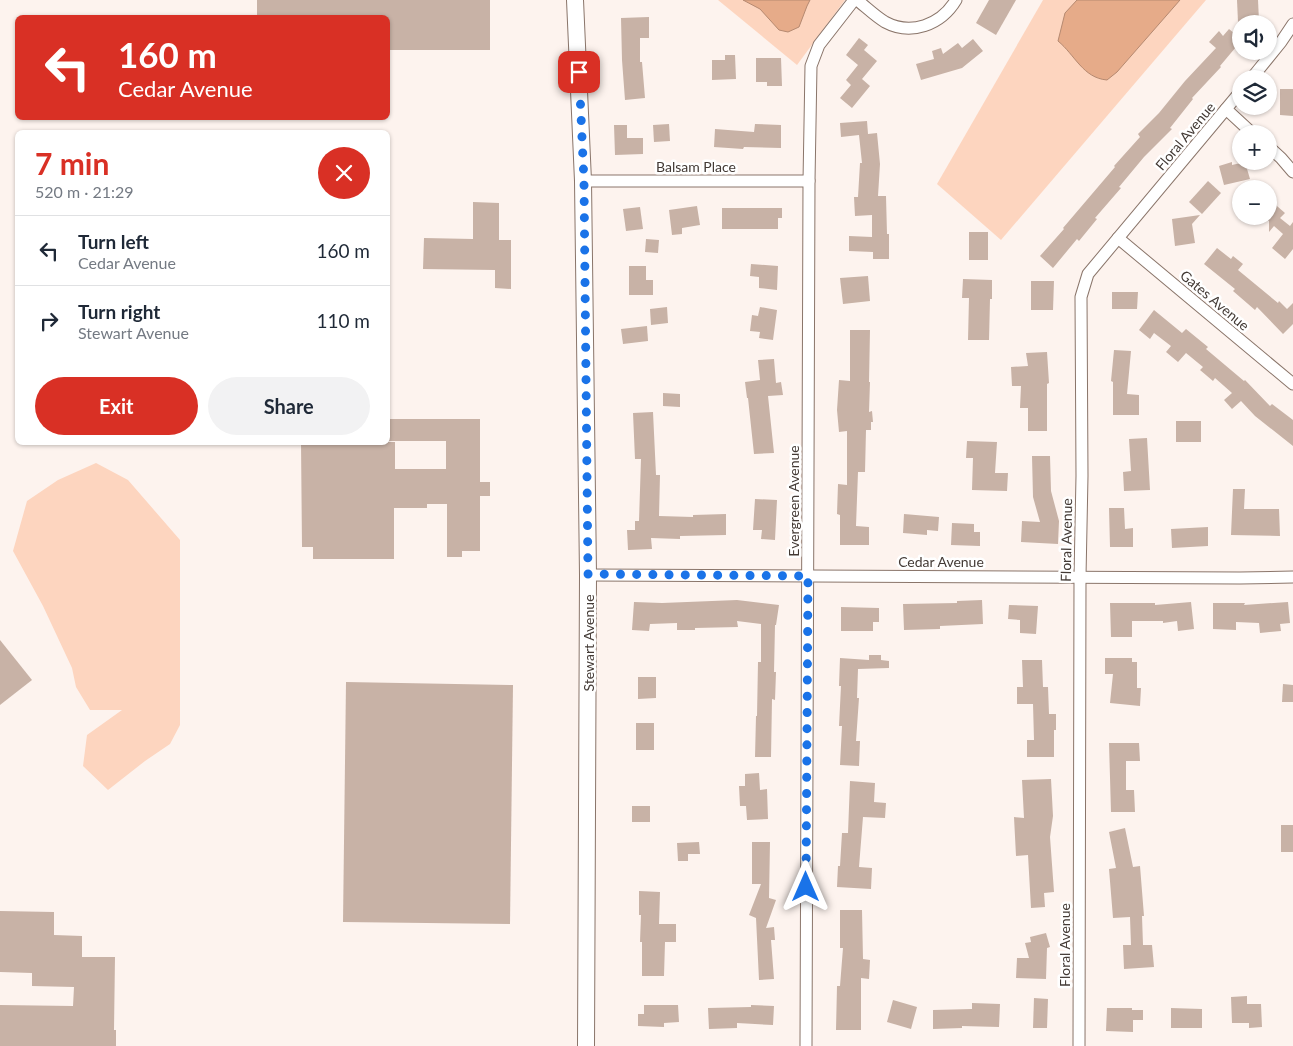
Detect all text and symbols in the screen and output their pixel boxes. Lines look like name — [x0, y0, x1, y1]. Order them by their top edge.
map controls — [1232, 15, 1277, 225]
button: sound — [1232, 15, 1277, 60]
text: 160 m — [118, 33, 217, 75]
icon: left — [35, 35, 100, 100]
pin — [558, 51, 600, 93]
icon: arrive — [565, 58, 593, 86]
button: layers — [1232, 70, 1277, 115]
text: Cedar Avenue — [118, 75, 253, 102]
street label: Floral Avenue — [1152, 98, 1218, 174]
button: + — [1232, 125, 1277, 170]
text: 7 min — [35, 145, 109, 181]
button: close — [318, 147, 370, 199]
street label: Balsam Place — [656, 158, 736, 175]
button: − — [1232, 180, 1277, 225]
text: 520 m · 21:29 — [35, 182, 134, 201]
text: Turn left — [78, 230, 149, 253]
icon: left — [35, 237, 63, 265]
text: 160 m — [316, 239, 370, 262]
text: Cedar Avenue — [78, 253, 176, 272]
street label: Gates Avenue — [1177, 266, 1253, 334]
text: Turn right — [78, 300, 160, 323]
icon: right — [35, 307, 63, 335]
text: 110 m — [316, 309, 370, 332]
text: Stewart Avenue — [78, 323, 189, 342]
button: Exit — [35, 377, 198, 435]
button: Share — [208, 377, 370, 435]
street label: Evergreen Avenue — [785, 445, 802, 557]
street label: Floral Avenue — [1057, 498, 1075, 582]
street label: Cedar Avenue — [898, 553, 984, 570]
street label: Stewart Avenue — [580, 594, 597, 692]
position arrow — [779, 860, 831, 912]
street label: Floral Avenue — [1056, 903, 1073, 987]

